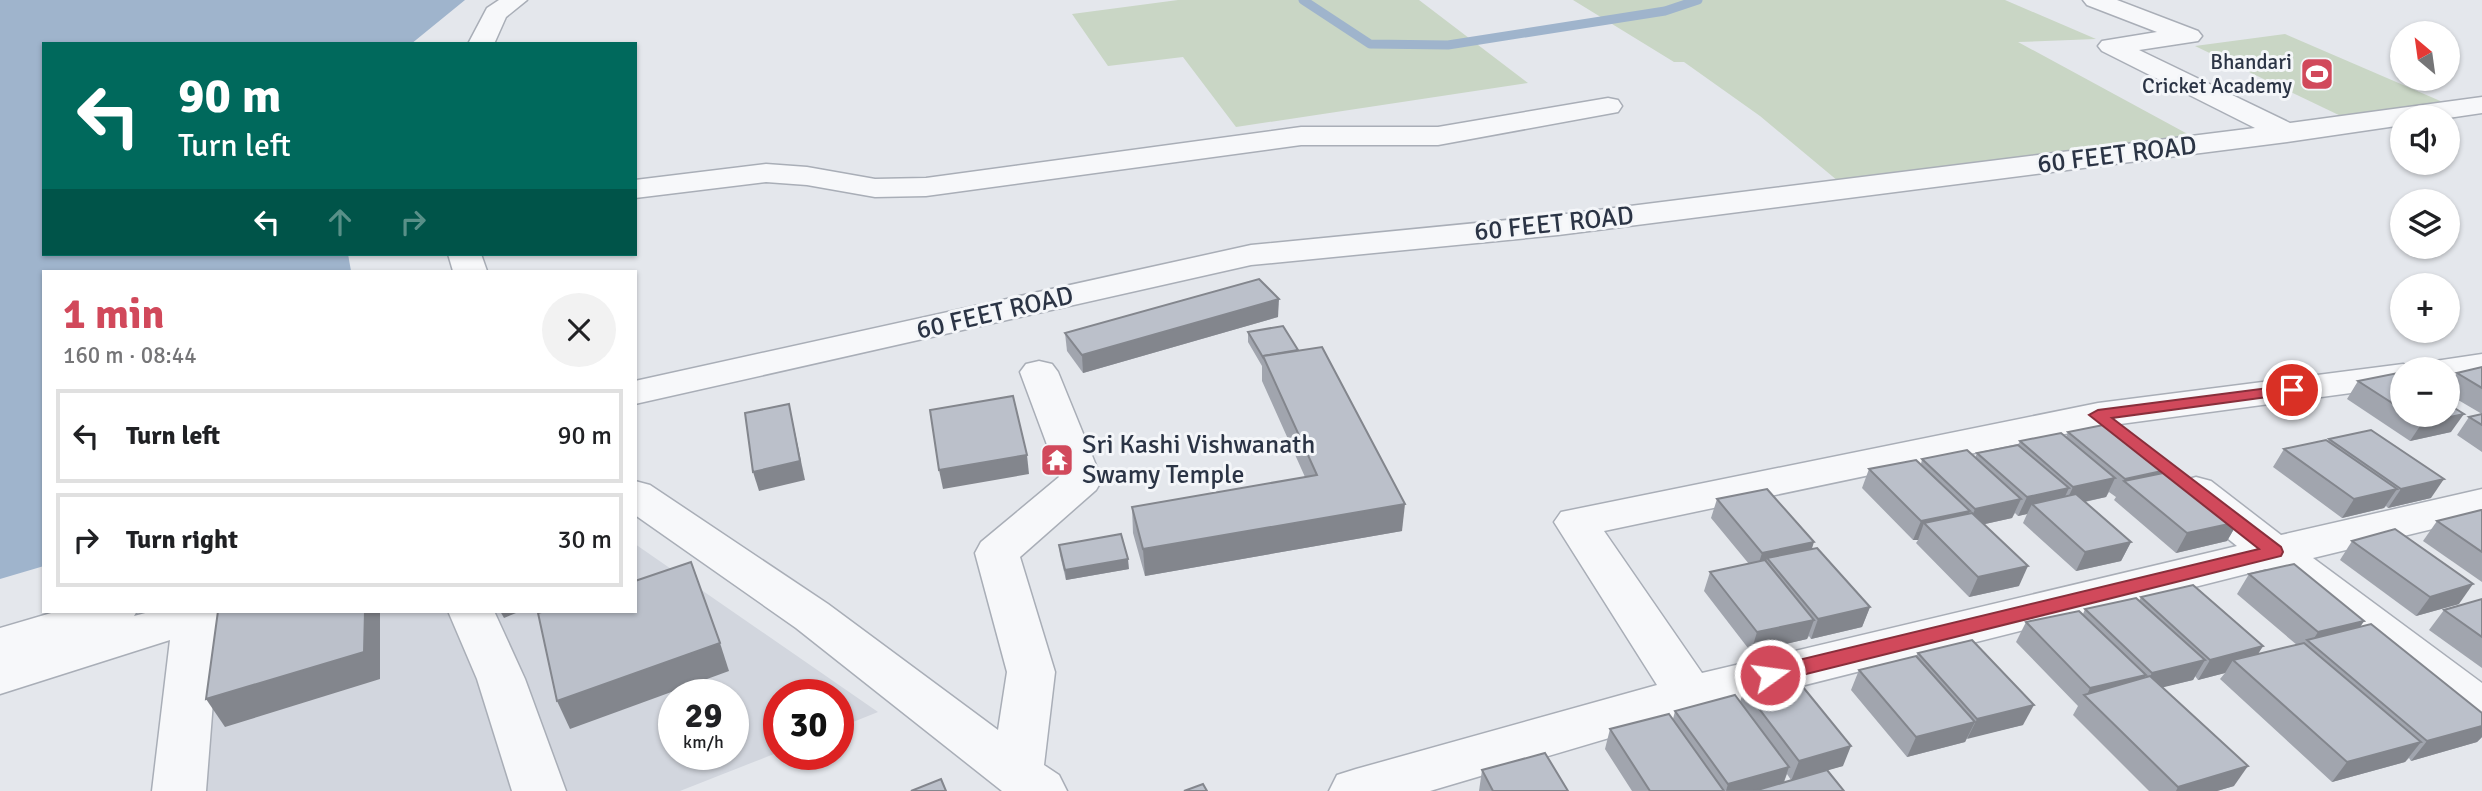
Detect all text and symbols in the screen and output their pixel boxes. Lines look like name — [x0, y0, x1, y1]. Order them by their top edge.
north arrow — [2390, 21, 2460, 91]
map controls — [2390, 21, 2460, 427]
place label: Bhandari Cricket Academy — [2142, 49, 2292, 99]
sports icon: Bhandari Cricket Academy — [2298, 55, 2336, 93]
text: 90 m — [178, 66, 281, 126]
icon: left — [63, 70, 154, 161]
button: sound — [2390, 105, 2460, 175]
text: Turn left — [178, 126, 291, 165]
street label: 60 FEET ROAD — [2036, 129, 2198, 181]
button: layers — [2390, 189, 2460, 259]
street label: 60 FEET ROAD — [1473, 200, 1635, 248]
icon: left — [248, 203, 286, 241]
icon: ahead — [321, 203, 359, 241]
icon: right — [394, 203, 432, 241]
button: + — [2390, 273, 2460, 343]
street label: 60 FEET ROAD — [913, 279, 1077, 347]
text: 1 min — [63, 289, 164, 340]
button: close — [542, 293, 616, 367]
text: 160 m · 08:44 — [63, 341, 197, 370]
button: − — [2390, 357, 2460, 427]
pin — [2262, 360, 2322, 420]
icon: arrive — [2273, 371, 2311, 409]
icon: left — [67, 417, 105, 455]
text: Turn left — [126, 420, 220, 452]
text: 90 m — [557, 420, 612, 452]
place label: Sri Kashi Vishwanath Swamy Temple — [1082, 429, 1315, 491]
temple icon: Sri Kashi Vishwanath Swamy Temple — [1038, 441, 1076, 479]
icon: right — [67, 521, 105, 559]
text: Turn right — [126, 524, 238, 556]
text: 30 m — [557, 524, 612, 556]
position arrow — [1733, 638, 1807, 712]
speed limit sign: 30 — [763, 679, 854, 770]
text: 29 — [685, 694, 722, 737]
text: km/h — [683, 731, 724, 753]

